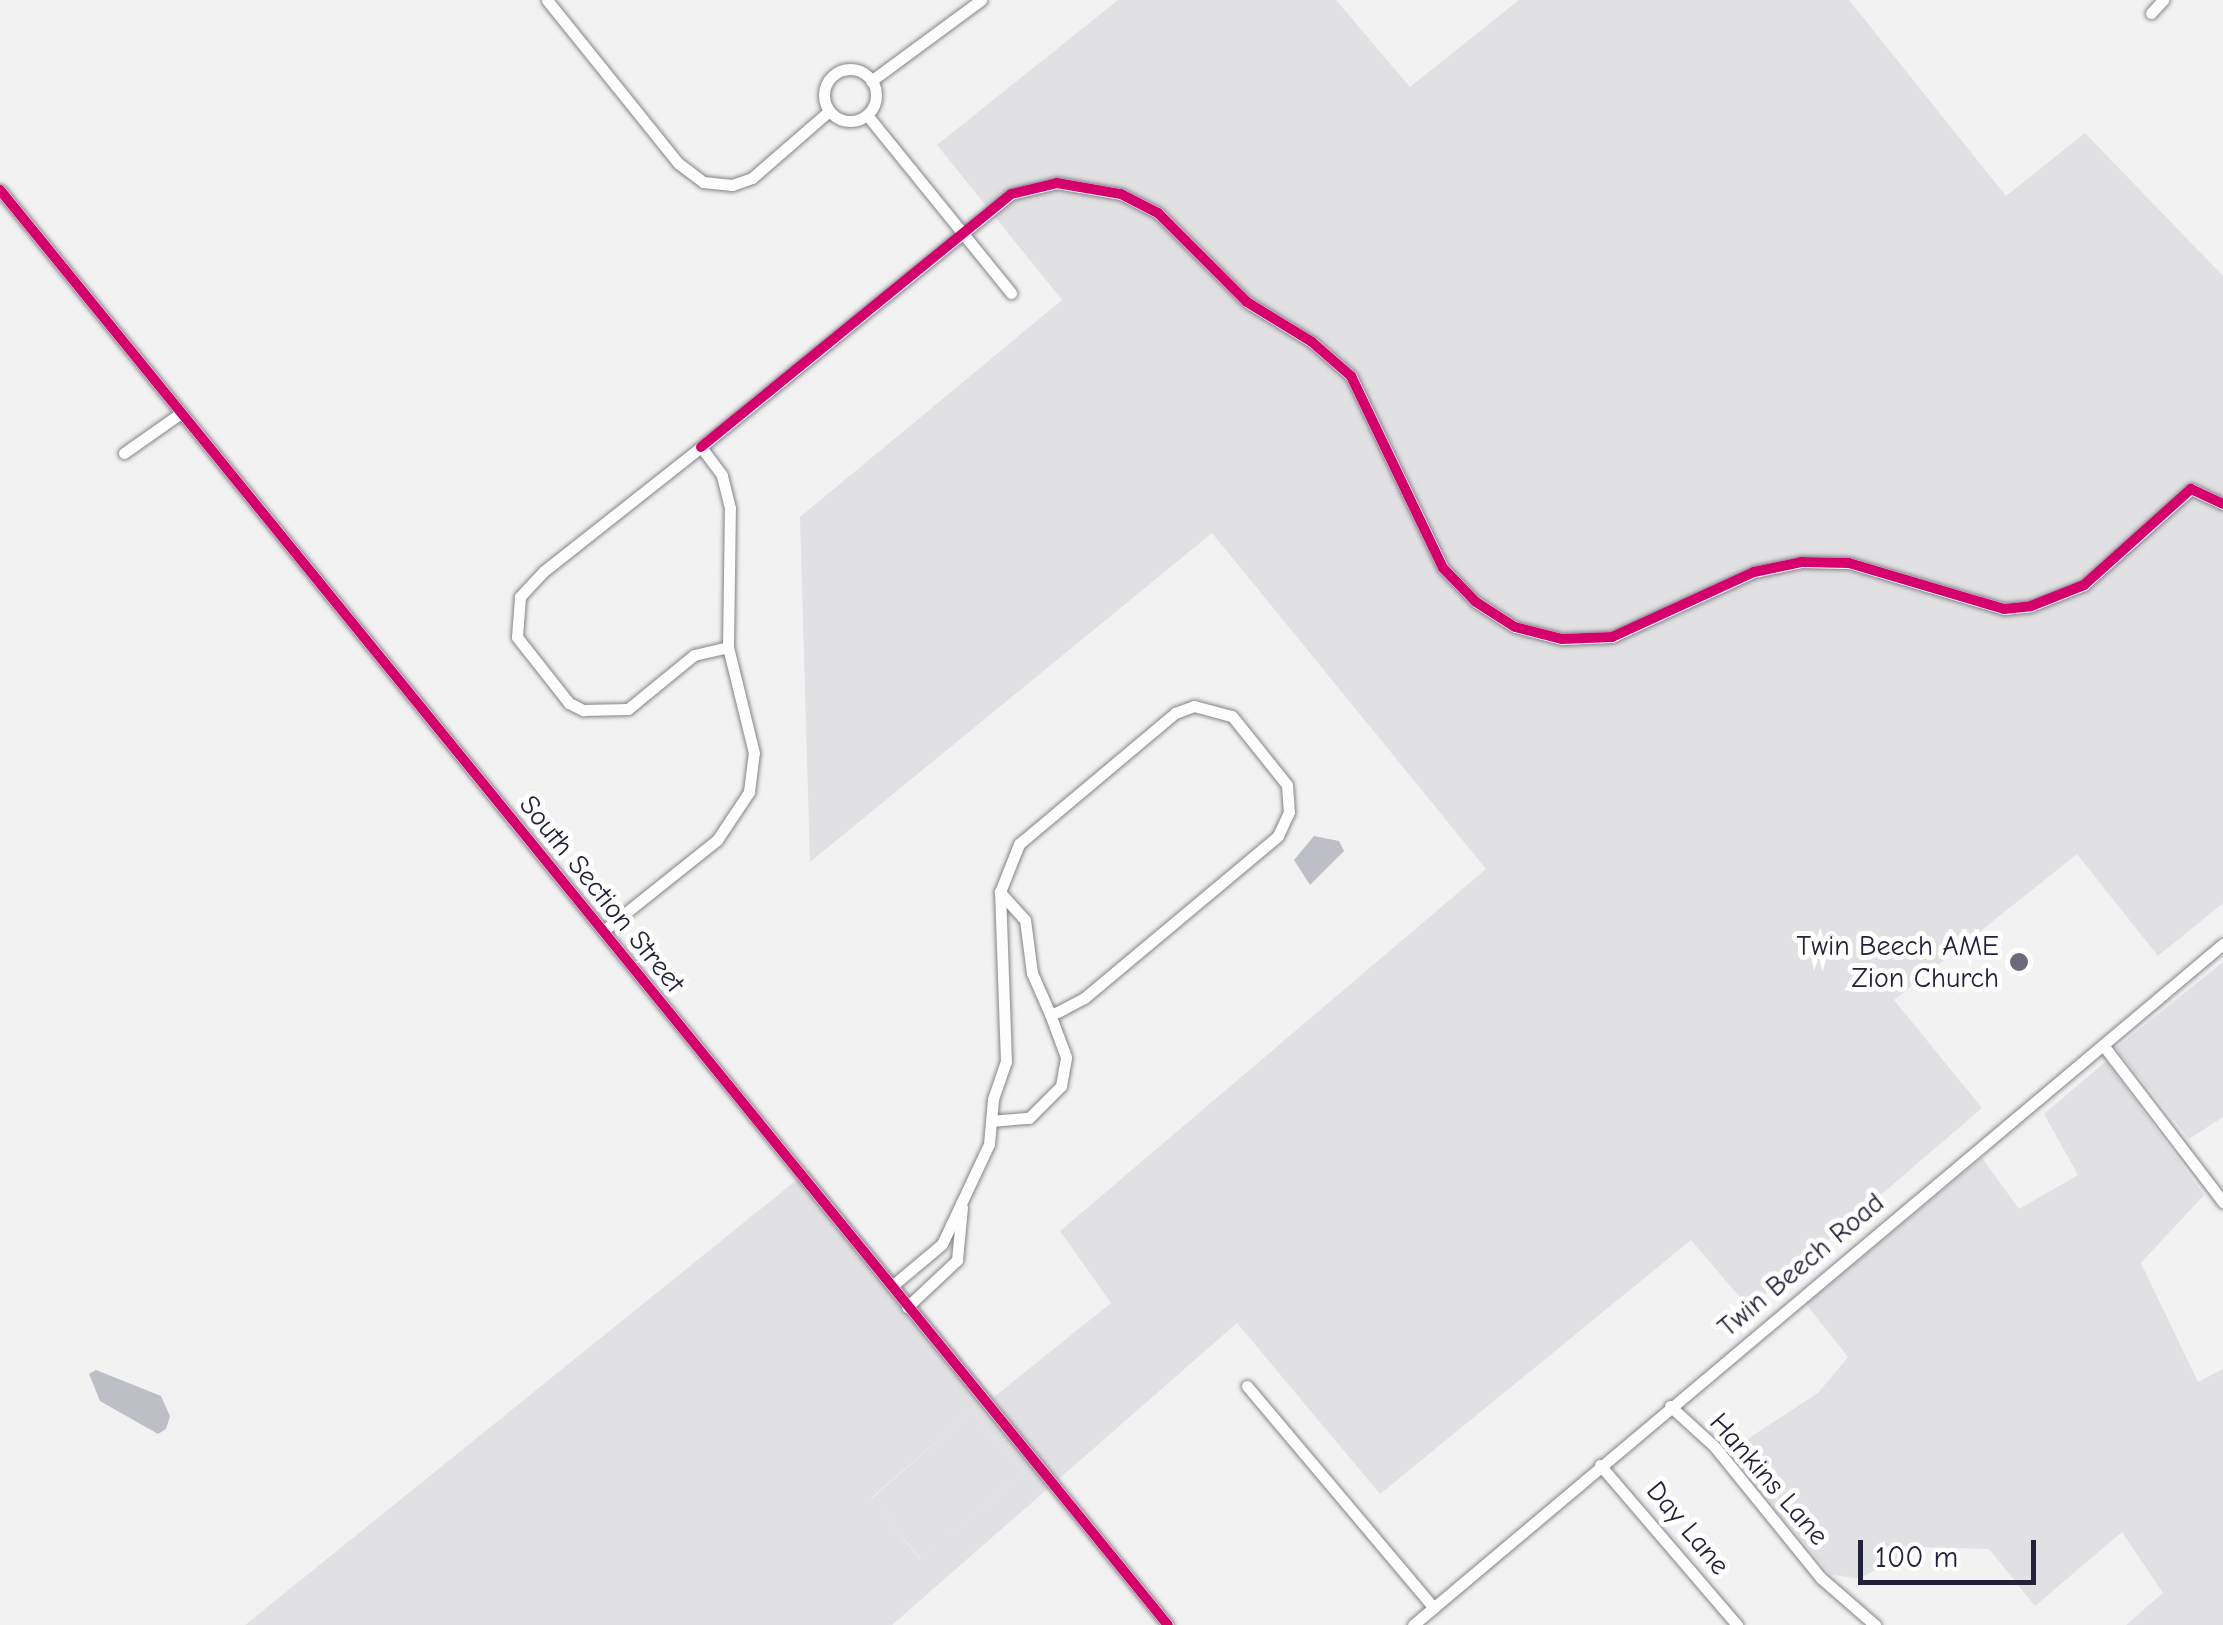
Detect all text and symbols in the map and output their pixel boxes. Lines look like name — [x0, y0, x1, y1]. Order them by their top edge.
street label: South Section Street — [512, 789, 692, 999]
place label: Twin Beech AME Zion Church — [1797, 929, 1999, 995]
marker: Twin Beech AME Zion Church — [2008, 951, 2030, 973]
street label: Twin Beech Road — [1711, 1186, 1891, 1344]
street label: Hankins Lane — [1703, 1406, 1835, 1552]
street label: Day Lane — [1639, 1475, 1737, 1581]
scale bar — [1863, 1520, 2040, 1582]
text: 100 m — [1875, 1540, 1958, 1575]

